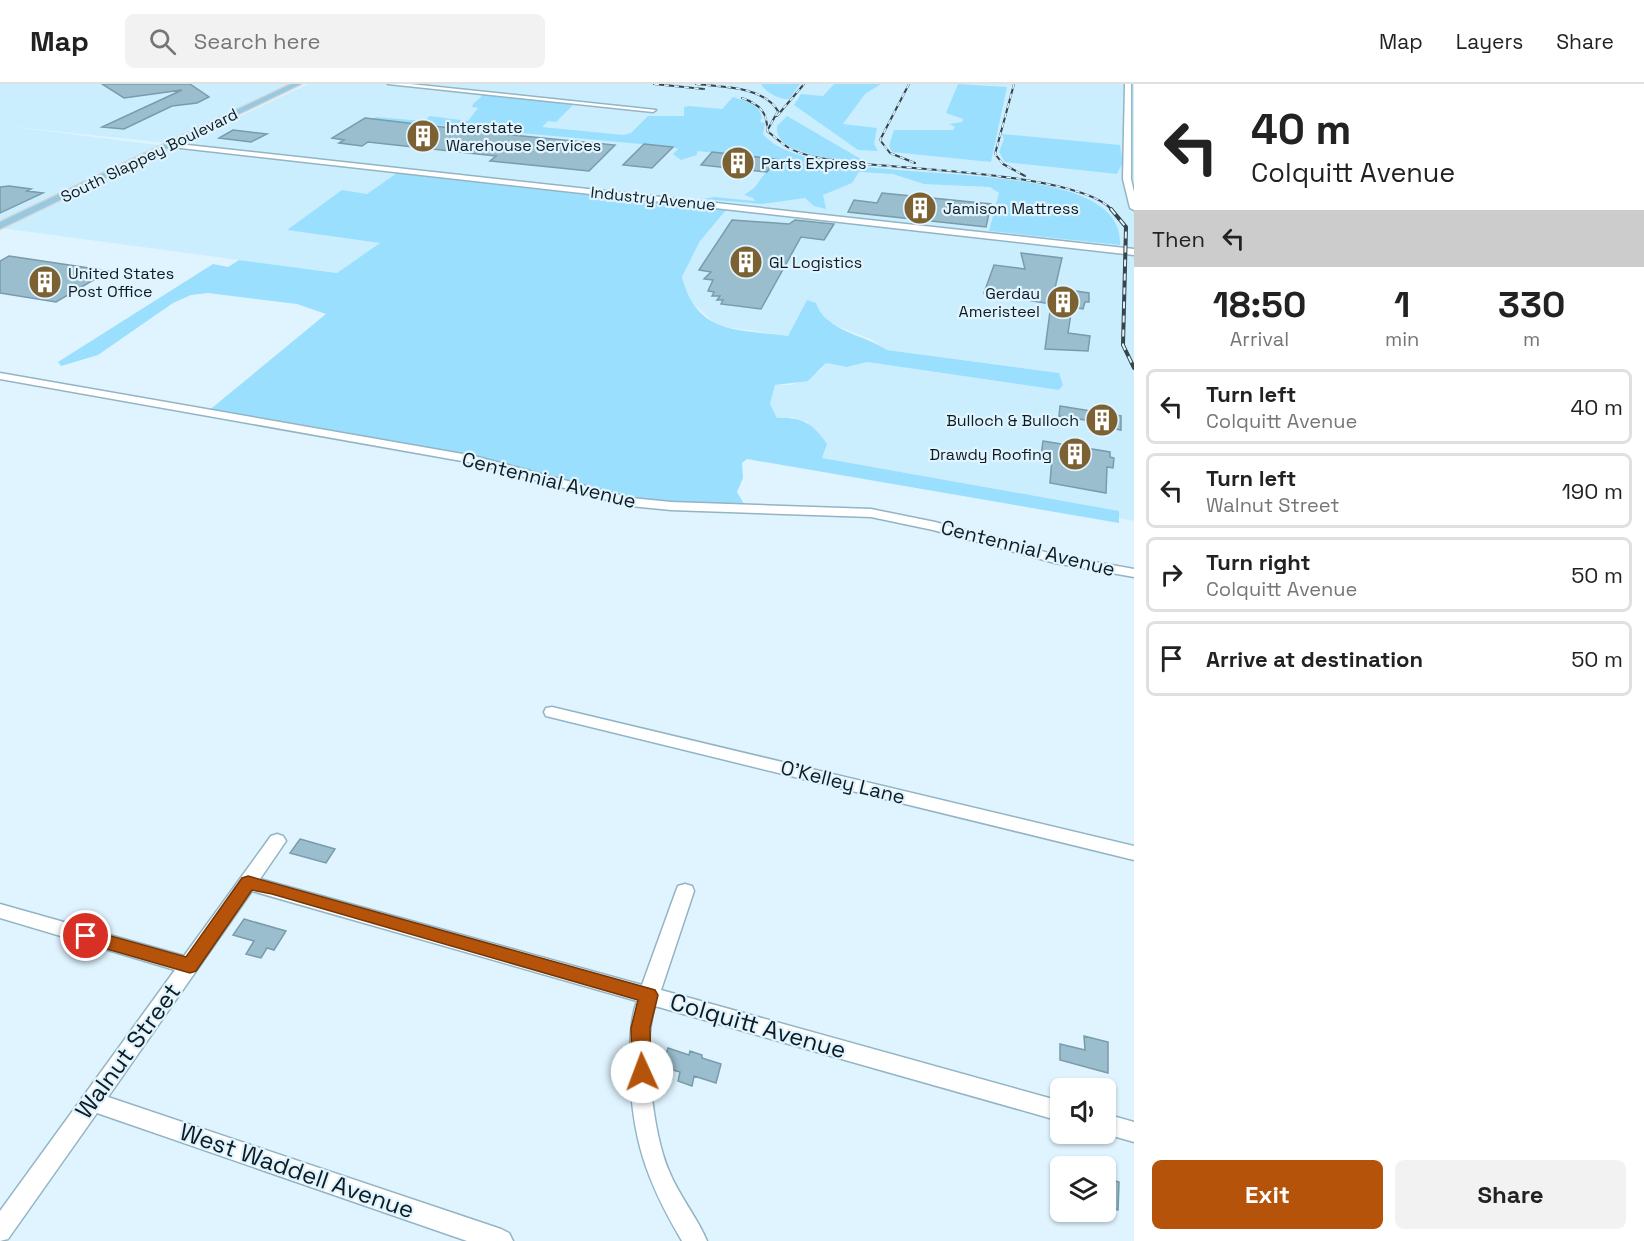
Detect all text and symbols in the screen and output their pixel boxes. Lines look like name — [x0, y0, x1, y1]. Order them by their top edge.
search box — [125, 14, 545, 68]
text: Map — [30, 23, 89, 59]
icon: search — [146, 25, 179, 58]
text: Search here — [194, 27, 321, 55]
text: Map — [1379, 28, 1423, 55]
text: Layers — [1456, 28, 1523, 55]
text: Share — [1556, 28, 1614, 55]
street label: South Slappey Boulevard — [57, 103, 241, 208]
text: 40 m — [1251, 103, 1351, 156]
icon: left — [1152, 108, 1230, 186]
place label: Interstate Warehouse Services — [446, 117, 601, 156]
building icon: Interstate Warehouse Services — [405, 118, 441, 154]
building icon: Parts Express — [720, 145, 756, 181]
place label: Parts Express — [761, 153, 866, 174]
text: Colquitt Avenue — [1251, 155, 1455, 190]
street label: Industry Avenue — [589, 181, 717, 216]
building icon: Jamison Mattress — [902, 190, 938, 226]
place label: Jamison Mattress — [943, 198, 1079, 219]
icon: left — [1217, 222, 1250, 255]
text: Then — [1152, 225, 1205, 253]
building icon: GL Logistics — [728, 244, 764, 280]
place label: GL Logistics — [769, 252, 862, 273]
place label: United States Post Office — [68, 263, 174, 302]
building icon: United States Post Office — [27, 264, 63, 300]
text: 18:50 — [1213, 282, 1306, 328]
text: 1 — [1394, 282, 1410, 328]
text: 330 — [1498, 282, 1565, 328]
place label: Gerdau Ameristeel — [959, 283, 1040, 322]
building icon: Gerdau Ameristeel — [1045, 284, 1081, 320]
text: Arrival — [1230, 326, 1289, 352]
text: min — [1385, 326, 1419, 352]
text: m — [1523, 326, 1540, 352]
text: Turn left — [1206, 380, 1296, 408]
icon: left — [1155, 390, 1188, 423]
text: 40 m — [1571, 393, 1623, 421]
building icon: Bulloch & Bulloch — [1084, 402, 1120, 438]
text: Colquitt Avenue — [1206, 408, 1357, 434]
place label: Bulloch & Bulloch — [946, 410, 1079, 431]
building icon: Drawdy Roofing — [1057, 436, 1093, 472]
place label: Drawdy Roofing — [929, 444, 1052, 465]
street label: Centennial Avenue — [459, 446, 639, 514]
text: Turn left — [1206, 464, 1296, 492]
icon: left — [1155, 474, 1188, 507]
text: 190 m — [1562, 477, 1623, 505]
text: Walnut Street — [1206, 492, 1340, 518]
street label: Centennial Avenue — [938, 514, 1118, 582]
text: Turn right — [1206, 548, 1311, 576]
icon: right — [1155, 558, 1188, 591]
text: 50 m — [1571, 561, 1623, 589]
text: Colquitt Avenue — [1206, 576, 1357, 602]
icon: arrive — [1155, 642, 1188, 675]
text: Arrive at destination — [1206, 645, 1423, 673]
text: 50 m — [1571, 645, 1623, 673]
street label: O'Kelley Lane — [778, 754, 908, 810]
pin — [60, 910, 111, 961]
icon: arrive — [69, 919, 102, 952]
street label: Walnut Street — [68, 977, 187, 1125]
street label: Colquitt Avenue — [667, 986, 850, 1065]
position arrow — [610, 1040, 674, 1104]
map controls — [1050, 1078, 1116, 1222]
button: sound — [1050, 1078, 1116, 1144]
street label: West Waddell Avenue — [176, 1116, 419, 1225]
button: layers — [1050, 1156, 1116, 1222]
button: Exit — [1152, 1160, 1383, 1229]
button: Share — [1395, 1160, 1626, 1229]

